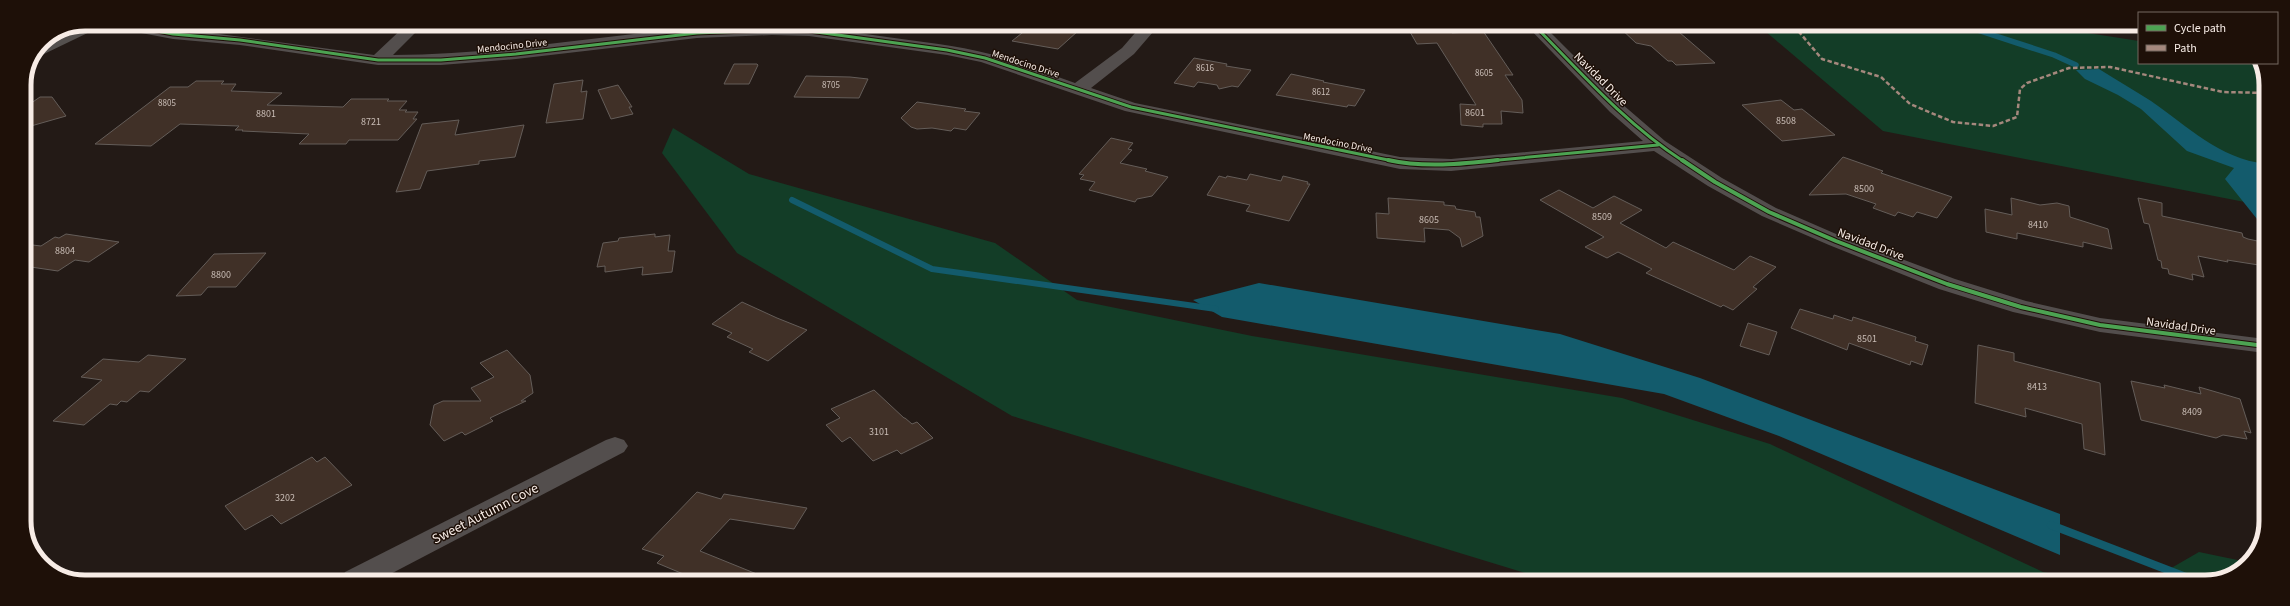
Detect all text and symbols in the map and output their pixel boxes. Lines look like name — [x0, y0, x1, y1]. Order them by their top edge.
legend — [2138, 12, 2278, 64]
text: Cycle path — [2174, 20, 2226, 37]
street label: Mendocino Drive — [476, 35, 548, 57]
text: Path — [2174, 40, 2197, 57]
street label: Mendocino Drive — [990, 46, 1061, 81]
street label: Navidad Drive — [1570, 49, 1631, 110]
house number: 8616 — [1196, 62, 1214, 75]
house number: 8605 — [1475, 67, 1493, 80]
house number: 8705 — [822, 79, 840, 92]
house number: 8612 — [1312, 86, 1330, 99]
house number: 8805 — [158, 97, 176, 110]
house number: 8601 — [1465, 106, 1485, 120]
house number: 8801 — [256, 107, 276, 121]
house number: 8508 — [1776, 114, 1796, 128]
house number: 8721 — [361, 115, 381, 129]
street label: Mendocino Drive — [1302, 129, 1374, 157]
house number: 8500 — [1854, 182, 1874, 196]
house number: 8509 — [1592, 210, 1612, 224]
house number: 8605 — [1419, 213, 1439, 227]
house number: 8410 — [2028, 218, 2048, 232]
street label: Navidad Drive — [1835, 224, 1907, 265]
house number: 8804 — [55, 244, 75, 258]
house number: 8800 — [211, 268, 231, 282]
street label: Navidad Drive — [2145, 313, 2217, 340]
house number: 8501 — [1857, 332, 1877, 346]
house number: 8413 — [2027, 380, 2047, 394]
house number: 8409 — [2182, 405, 2202, 419]
house number: 3101 — [869, 425, 889, 439]
street label: Sweet Autumn Cove — [429, 478, 542, 549]
house number: 3202 — [275, 491, 295, 505]

